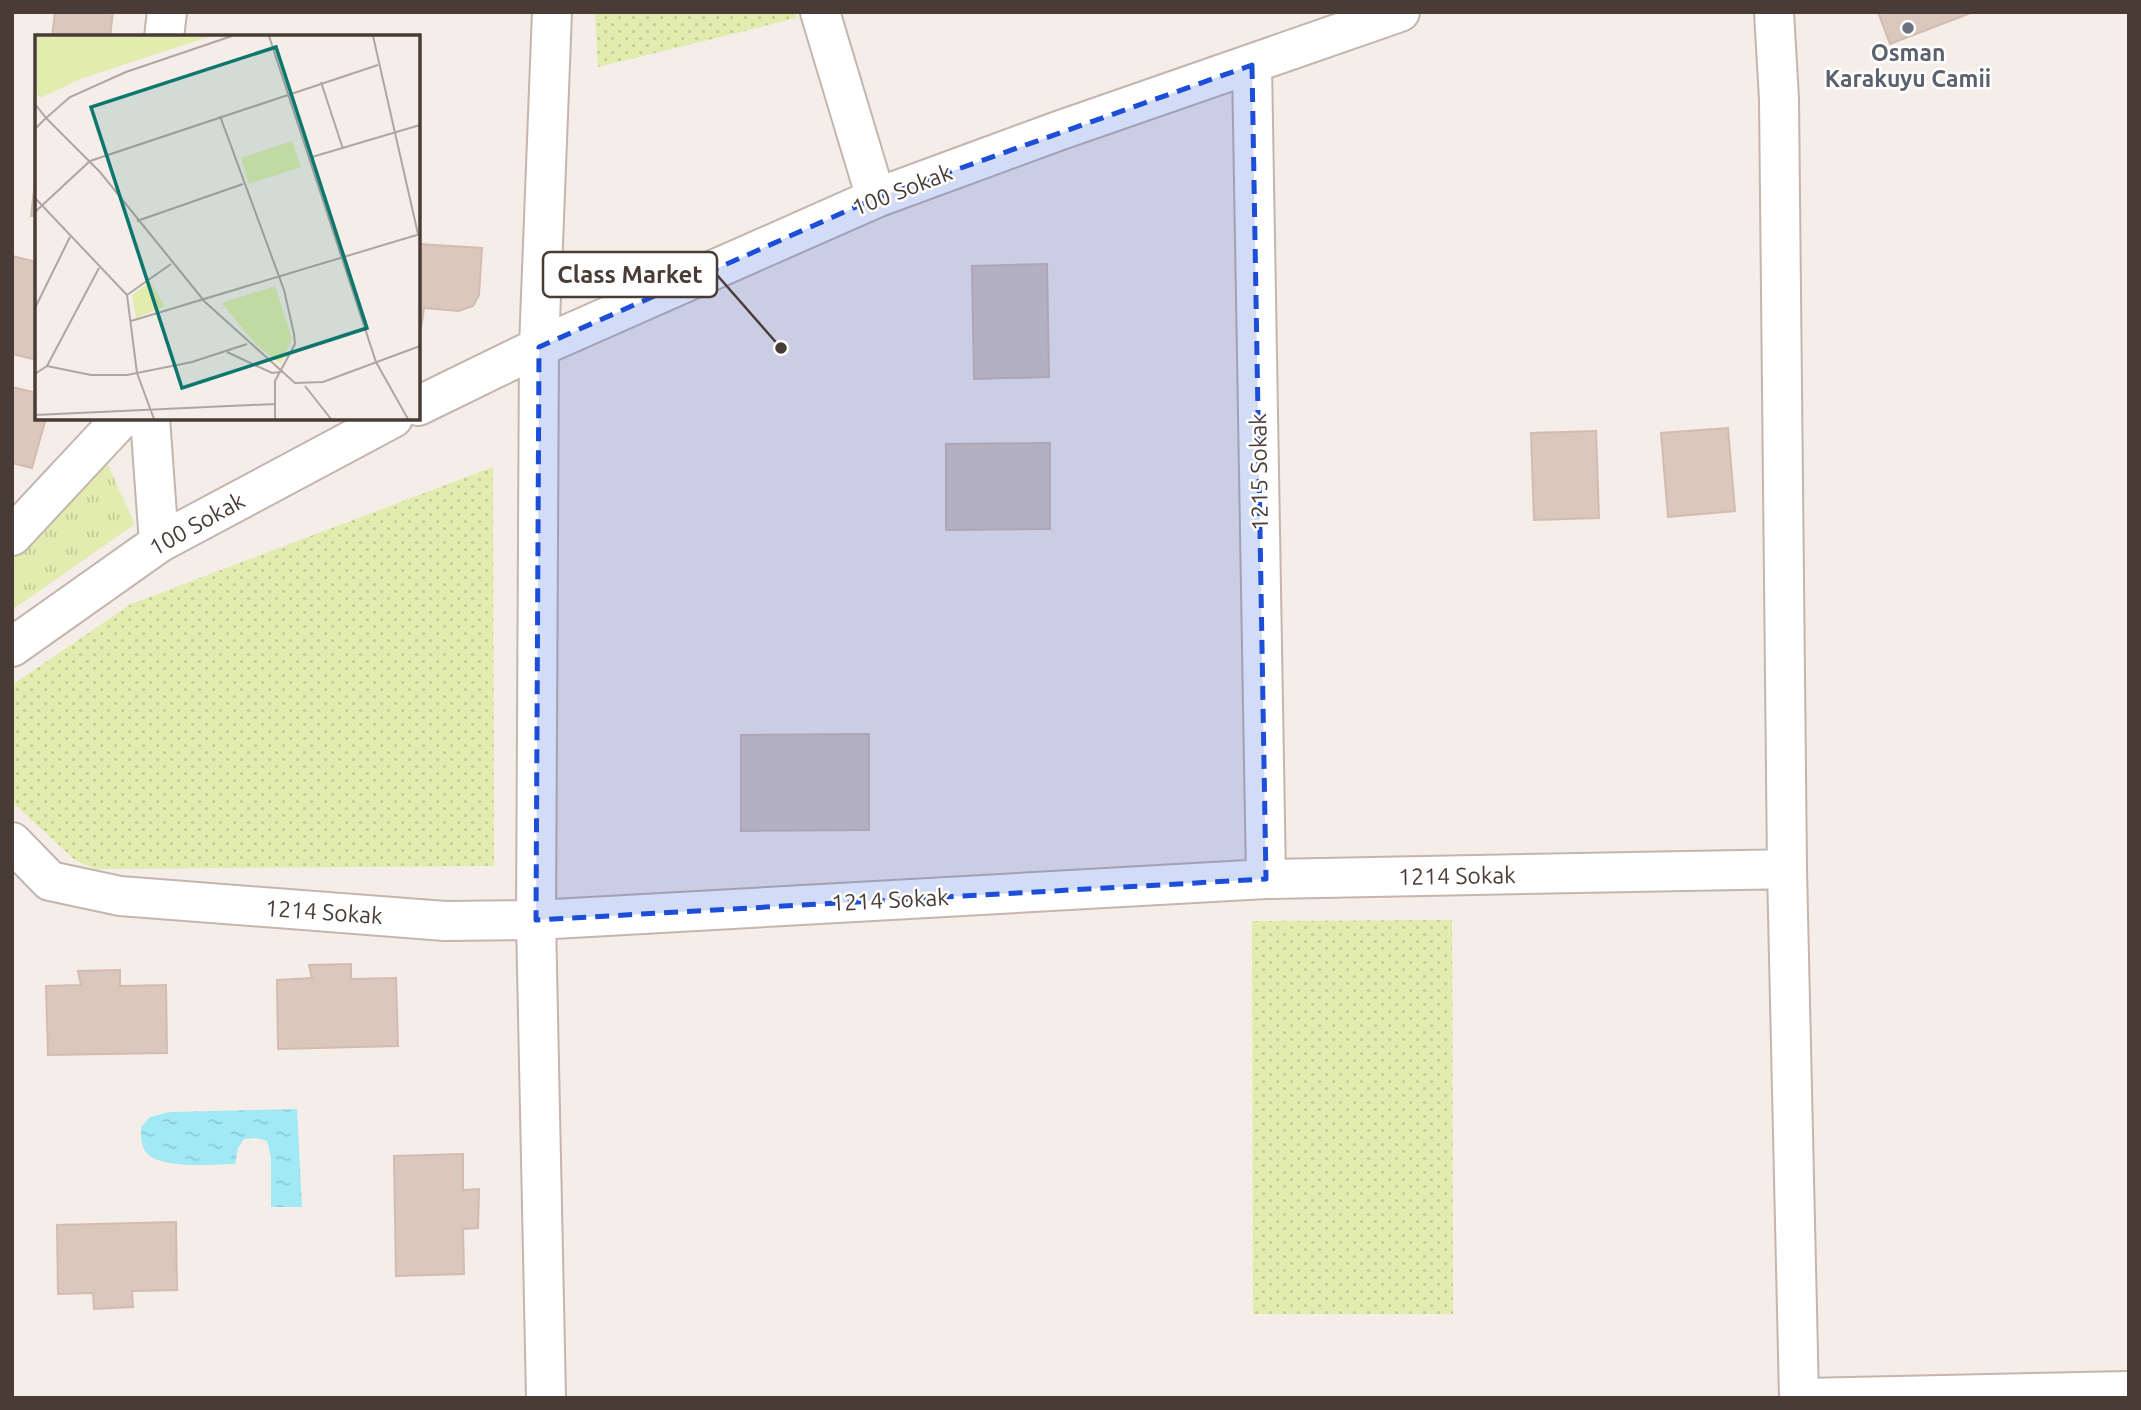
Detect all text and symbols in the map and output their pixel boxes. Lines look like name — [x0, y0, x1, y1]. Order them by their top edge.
marker: Osman Karakuyu Camii — [1900, 20, 1916, 36]
inset map — [35, 35, 420, 420]
place label: Osman Karakuyu Camii — [1825, 40, 1991, 91]
street label: 100 Sokak — [848, 159, 956, 220]
callout: Class Market — [543, 252, 717, 297]
text: Class Market — [557, 261, 703, 288]
street label: 1215 Sokak — [1245, 413, 1272, 531]
street label: 100 Sokak — [145, 487, 249, 560]
street label: 1214 Sokak — [1398, 862, 1516, 889]
street label: 1214 Sokak — [831, 884, 950, 915]
street label: 1214 Sokak — [264, 895, 384, 928]

